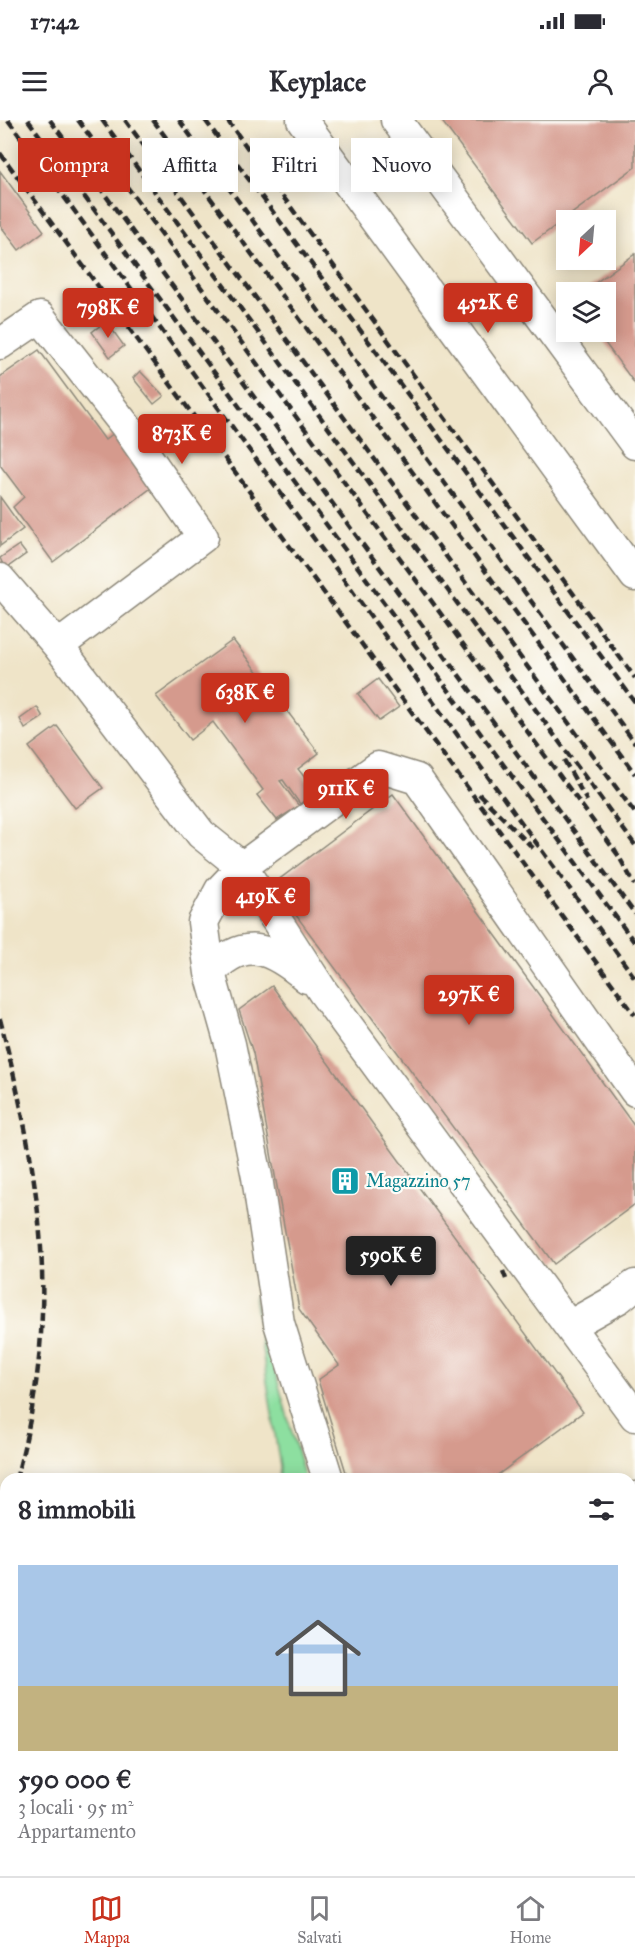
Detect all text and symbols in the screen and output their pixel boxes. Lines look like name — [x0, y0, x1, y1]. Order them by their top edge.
text: 17:42 — [30, 8, 79, 35]
icon: menu — [18, 65, 51, 98]
text: Keyplace — [269, 65, 366, 98]
icon: person — [584, 65, 617, 98]
chip: Compra — [18, 138, 130, 192]
chip: Affitta — [142, 138, 238, 192]
chip: Filtri — [250, 138, 339, 192]
chip: Nuovo — [351, 138, 452, 192]
north arrow — [556, 210, 616, 270]
map controls — [556, 210, 616, 342]
button: layers — [556, 282, 616, 342]
pin: 452K € — [439, 283, 537, 334]
pin: 798K € — [59, 288, 157, 339]
text: 452K € — [458, 290, 518, 314]
text: 798K € — [77, 295, 139, 319]
pin: 873K € — [133, 414, 231, 465]
text: 873K € — [152, 421, 212, 445]
pin: 638K € — [196, 673, 294, 724]
text: 638K € — [215, 680, 275, 704]
pin: 911K € — [297, 769, 395, 820]
text: 911K € — [317, 776, 375, 800]
pin: 419K € — [217, 877, 315, 928]
text: 419K € — [236, 884, 296, 908]
pin: 297K € — [420, 975, 518, 1026]
text: 297K € — [438, 982, 500, 1006]
building icon: Magazzino 57 — [329, 1165, 361, 1197]
place label: Magazzino 57 — [366, 1170, 471, 1193]
pin: 590K € — [342, 1236, 440, 1287]
text: 590K € — [360, 1243, 422, 1267]
text: 8 immobili — [18, 1493, 135, 1525]
icon: filters — [585, 1493, 618, 1526]
icon: home — [264, 1604, 372, 1712]
text: 590 000 € — [18, 1763, 132, 1795]
text: 3 locali · 95 m² — [18, 1795, 134, 1819]
text: Appartamento — [18, 1819, 136, 1843]
tab: Mappa — [84, 1892, 130, 1947]
tab: Salvati — [297, 1892, 342, 1947]
tab: Home — [509, 1892, 551, 1947]

